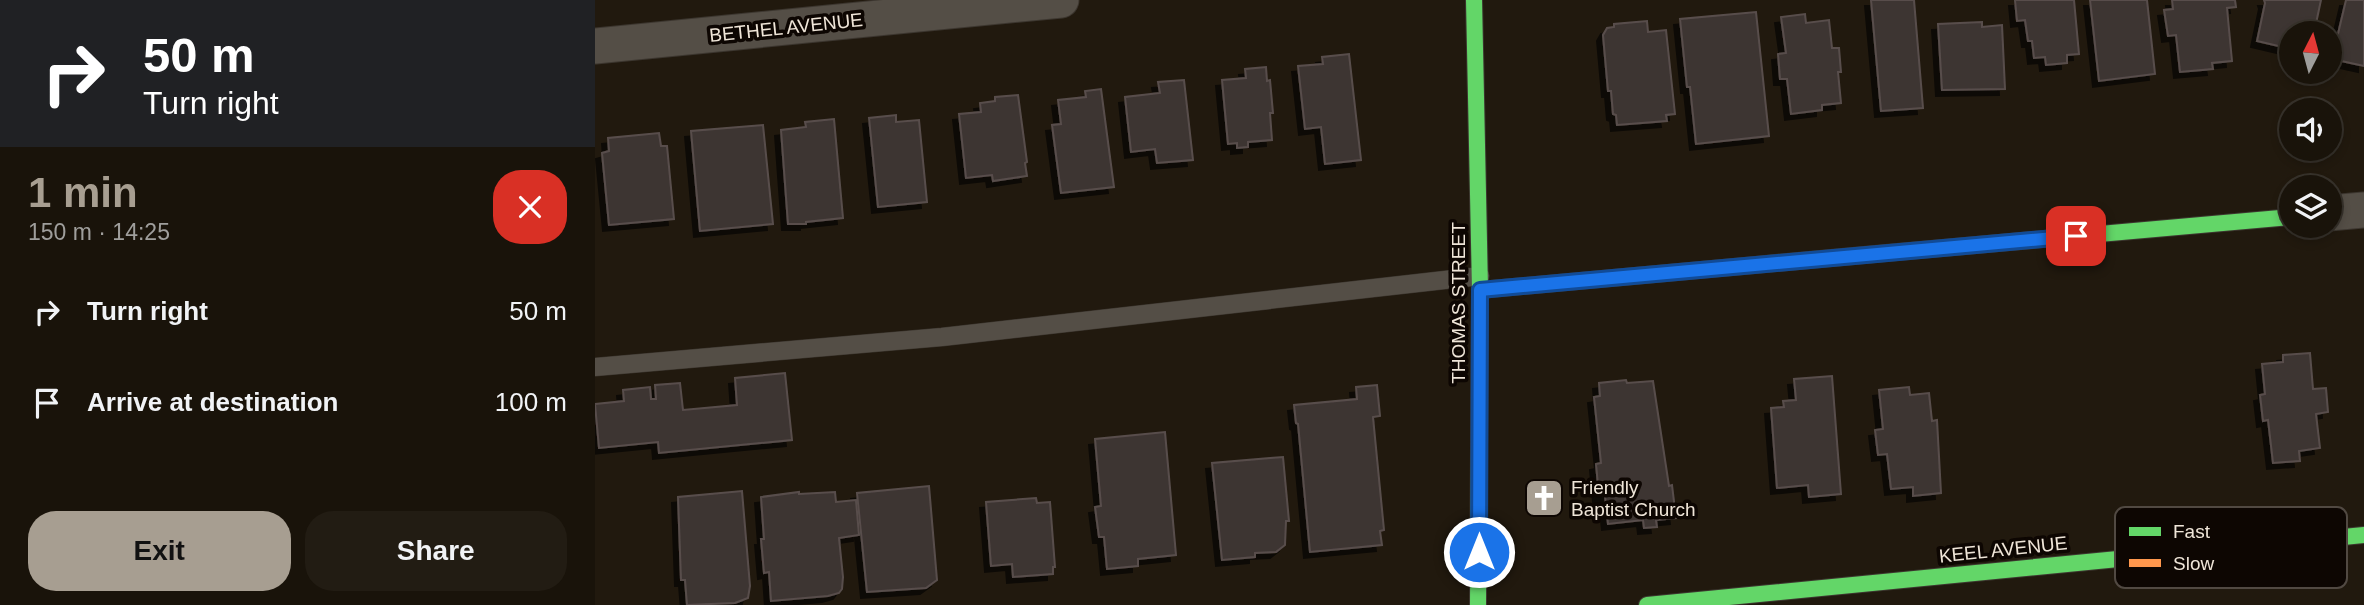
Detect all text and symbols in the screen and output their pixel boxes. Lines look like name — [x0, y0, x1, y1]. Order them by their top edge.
street label: BETHEL AVENUE — [708, 9, 864, 46]
north arrow — [2279, 21, 2341, 84]
map controls — [2279, 21, 2342, 238]
icon: right — [28, 28, 119, 119]
text: 50 m — [143, 28, 255, 82]
text: Turn right — [143, 85, 279, 121]
button: sound — [2279, 98, 2342, 161]
text: 1 min — [28, 169, 138, 216]
button: close — [493, 170, 567, 244]
button: layers — [2279, 175, 2342, 238]
pin — [2046, 206, 2106, 266]
icon: arrive — [2057, 217, 2095, 255]
text: 150 m · 14:25 — [28, 219, 170, 245]
street label: THOMAS STREET — [1448, 222, 1469, 384]
icon: right — [28, 293, 66, 331]
text: Turn right — [87, 296, 208, 326]
text: 50 m — [509, 296, 567, 326]
icon: arrive — [28, 384, 66, 422]
text: Arrive at destination — [87, 387, 338, 417]
text: 100 m — [495, 387, 567, 417]
church icon: Friendly Baptist Church — [1523, 477, 1565, 519]
place label: Friendly Baptist Church — [1571, 477, 1696, 520]
legend — [2115, 507, 2347, 588]
button: Exit — [28, 511, 291, 591]
button: Share — [305, 511, 567, 591]
position arrow — [1442, 515, 1516, 589]
text: Fast — [2173, 521, 2211, 542]
street label: KEEL AVENUE — [1938, 532, 2068, 567]
text: Slow — [2173, 553, 2214, 574]

